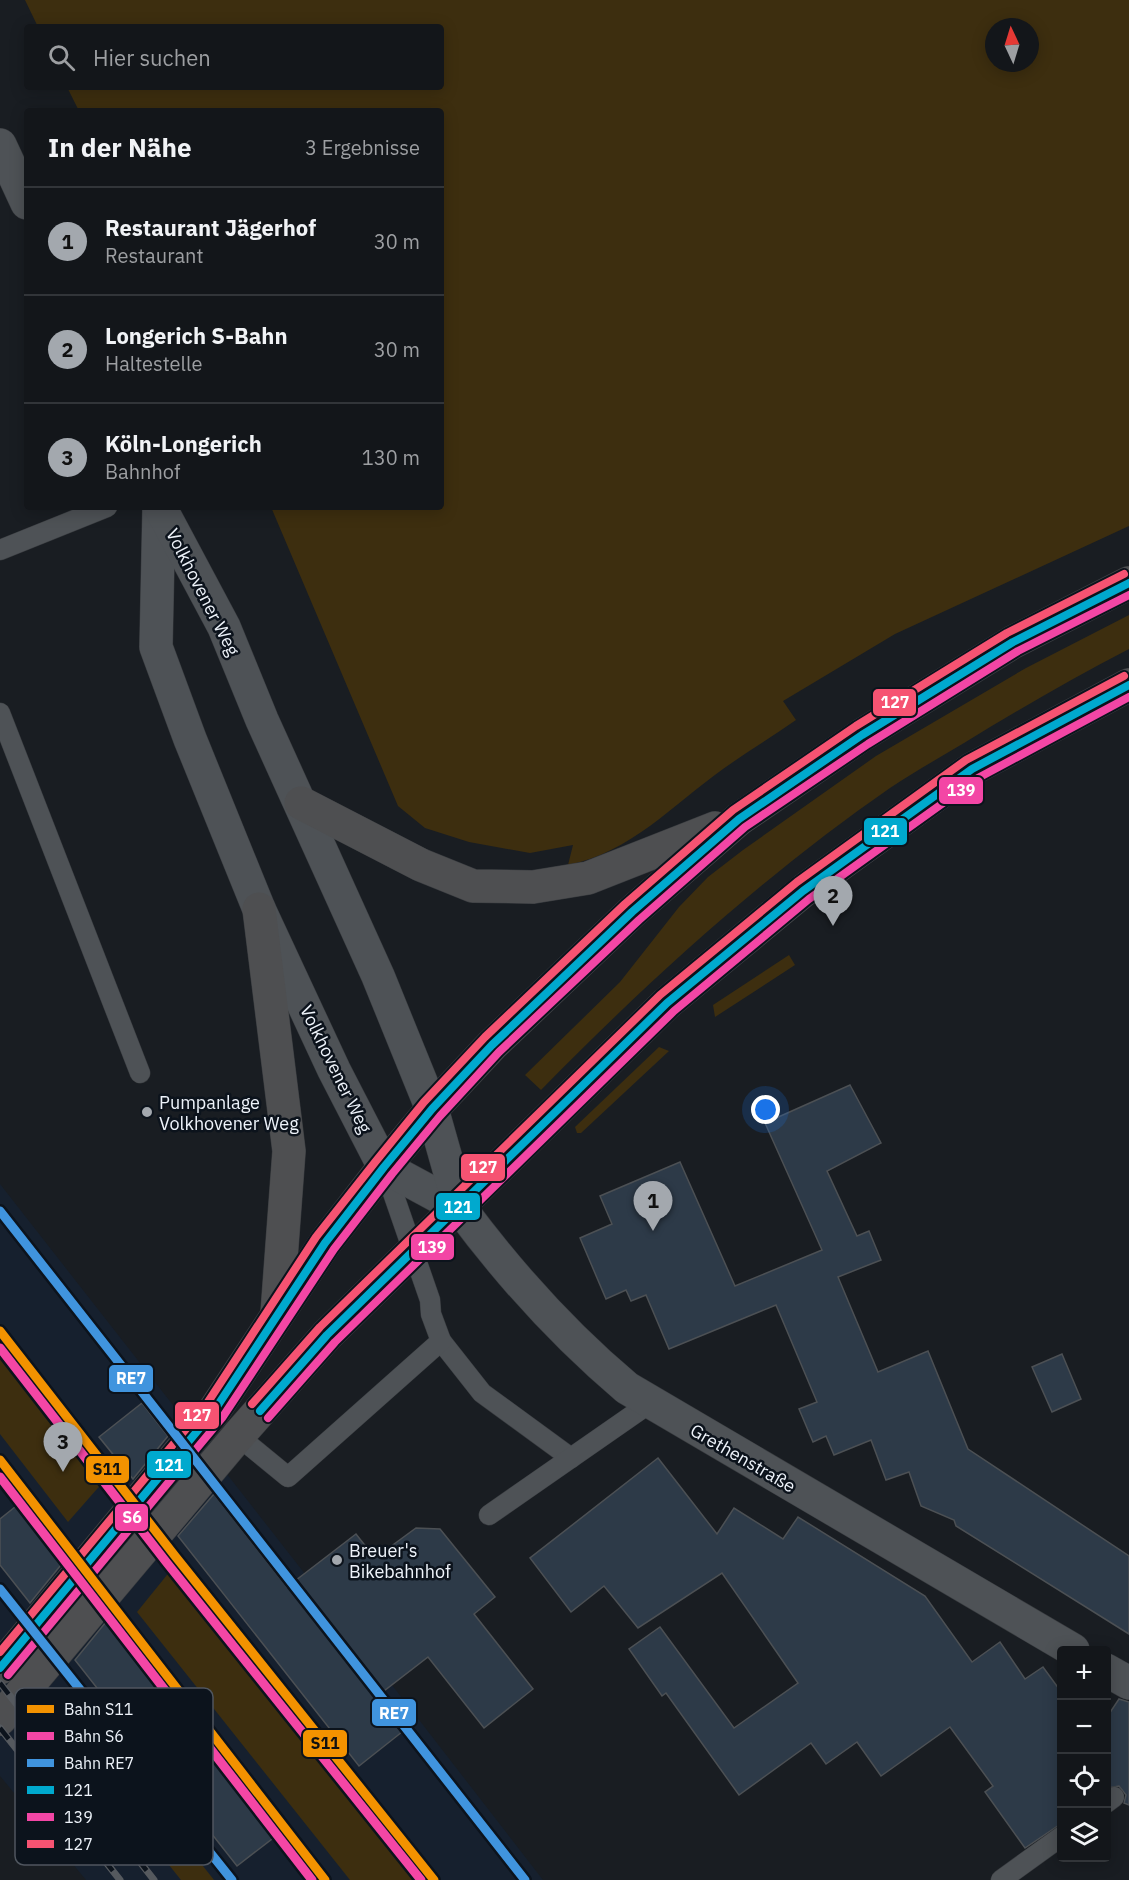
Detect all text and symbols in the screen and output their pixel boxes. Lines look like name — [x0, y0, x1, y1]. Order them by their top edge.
north arrow — [985, 18, 1039, 72]
search box — [24, 24, 444, 90]
icon: search — [45, 41, 78, 74]
text: Hier suchen — [93, 43, 211, 72]
text: In der Nähe — [48, 130, 192, 164]
text: 3 Ergebnisse — [305, 134, 420, 161]
text: Restaurant Jägerhof — [105, 213, 316, 242]
text: 1 — [62, 228, 74, 255]
text: 30 m — [374, 228, 420, 255]
text: Restaurant — [105, 242, 203, 269]
text: Longerich S-Bahn — [105, 321, 288, 350]
text: 2 — [62, 336, 74, 363]
text: 30 m — [374, 336, 420, 363]
text: Haltestelle — [105, 350, 202, 377]
text: Köln-Longerich — [105, 429, 262, 458]
text: 3 — [62, 444, 74, 471]
text: 130 m — [362, 444, 420, 471]
text: Bahnhof — [105, 458, 180, 485]
street label: Volkhovener Weg — [161, 525, 245, 660]
line badge: 127 — [872, 688, 917, 717]
text: 127 — [881, 692, 909, 712]
line badge: 139 — [938, 776, 984, 805]
text: 139 — [947, 780, 975, 800]
line badge: 121 — [863, 817, 908, 846]
text: 121 — [871, 821, 900, 841]
pin: 2 — [814, 876, 852, 926]
street label: Volkhovener Weg — [295, 1001, 377, 1137]
place label: Pumpanlage Volkhovener Weg — [159, 1091, 299, 1135]
your location — [751, 1095, 780, 1124]
marker: Pumpanlage Volkhovener Weg — [140, 1105, 154, 1119]
line badge: 127 — [460, 1153, 506, 1182]
text: 127 — [469, 1157, 497, 1177]
pin: 1 — [634, 1182, 672, 1231]
line badge: 121 — [435, 1192, 481, 1221]
text: 121 — [444, 1197, 473, 1217]
line badge: 139 — [410, 1233, 455, 1261]
text: 139 — [418, 1237, 446, 1257]
line badge: RE7 — [108, 1364, 154, 1393]
text: RE7 — [116, 1368, 146, 1388]
line badge: 127 — [174, 1401, 220, 1430]
text: 127 — [183, 1405, 211, 1425]
street label: Grethenstraße — [686, 1419, 800, 1498]
pin: 3 — [44, 1422, 82, 1472]
line badge: 121 — [146, 1450, 192, 1479]
line badge: S11 — [85, 1455, 130, 1484]
text: 121 — [155, 1455, 184, 1475]
text: S11 — [92, 1459, 122, 1479]
line badge: S6 — [114, 1503, 149, 1532]
text: S6 — [122, 1507, 142, 1527]
place label: Breuer's Bikebahnhof — [349, 1539, 451, 1583]
marker: Breuer's Bikebahnhof — [330, 1553, 344, 1567]
map controls — [1057, 1646, 1111, 1862]
button: + — [1057, 1646, 1111, 1700]
legend — [15, 1688, 213, 1865]
line badge: RE7 — [371, 1698, 417, 1727]
text: Bahn S11 — [64, 1699, 133, 1719]
button: − — [1057, 1700, 1111, 1754]
text: RE7 — [379, 1703, 409, 1723]
text: Bahn S6 — [64, 1726, 124, 1746]
line badge: S11 — [302, 1729, 348, 1758]
text: S11 — [310, 1733, 340, 1753]
text: Bahn RE7 — [64, 1753, 134, 1773]
button: locate — [1057, 1754, 1111, 1808]
text: 121 — [64, 1780, 93, 1800]
text: 139 — [64, 1807, 93, 1827]
button: layers — [1057, 1808, 1111, 1862]
text: 127 — [64, 1834, 93, 1854]

